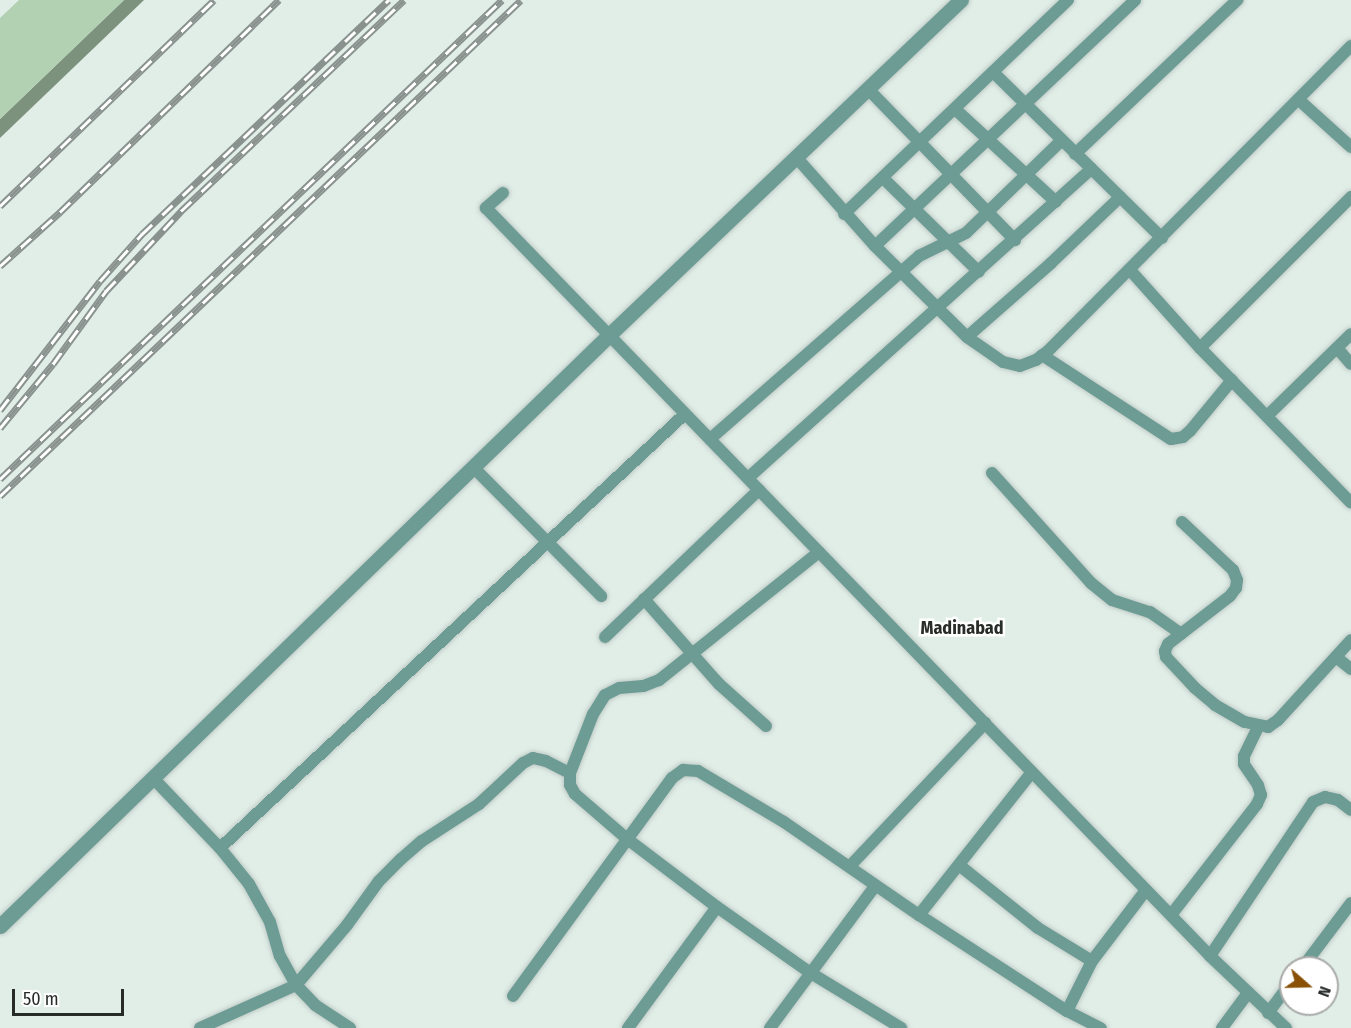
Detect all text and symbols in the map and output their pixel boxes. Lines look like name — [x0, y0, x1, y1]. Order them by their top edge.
district label: Madinabad — [920, 617, 1004, 639]
north arrow — [1279, 956, 1339, 1016]
scale bar — [15, 977, 128, 1015]
text: N — [1314, 984, 1335, 999]
text: 50 m — [23, 988, 59, 1010]

